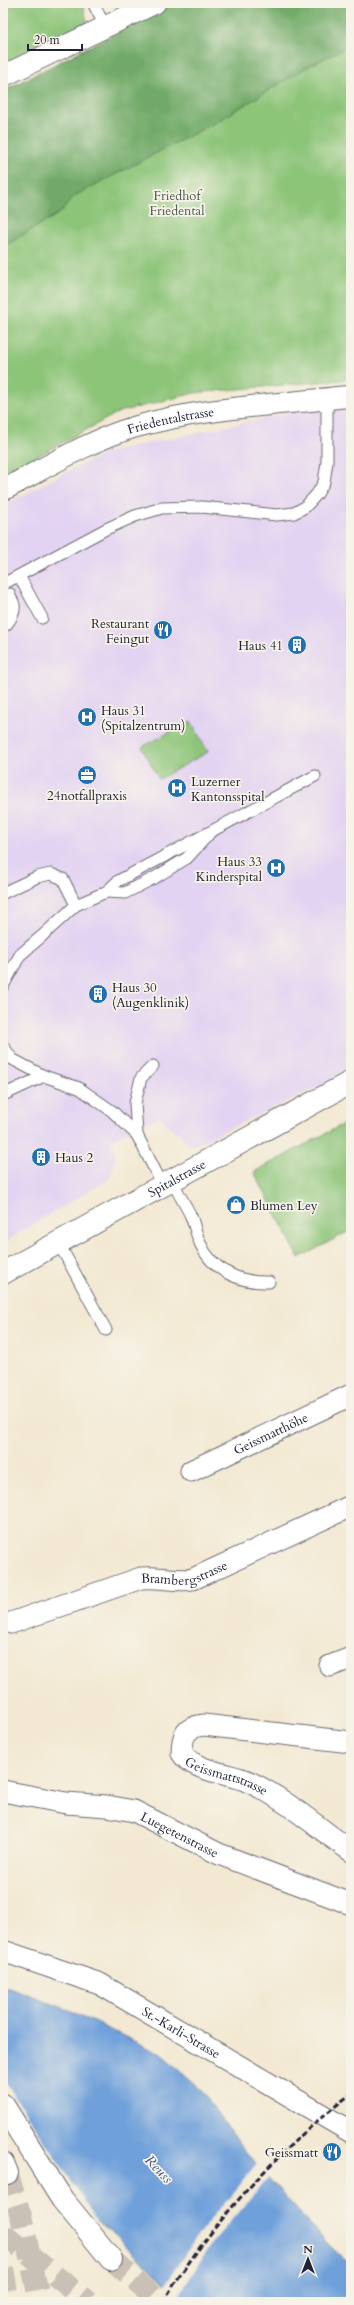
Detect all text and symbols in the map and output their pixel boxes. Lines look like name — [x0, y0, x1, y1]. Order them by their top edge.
scale bar — [28, 26, 82, 52]
text: 20 m — [34, 32, 61, 48]
park label: Friedhof Friedental — [150, 187, 205, 220]
street label: Friedentalstrasse — [125, 403, 215, 439]
place label: Restaurant Feingut — [91, 615, 149, 648]
restaurant icon: Restaurant Feingut — [152, 619, 174, 641]
building icon: Haus 41 — [286, 634, 308, 656]
place label: Haus 41 — [238, 637, 283, 655]
place label: Haus 31 (Spitalzentrum) — [101, 702, 185, 735]
hospital icon: Haus 31 (Spitalzentrum) — [76, 706, 98, 728]
office icon: 24notfallpraxis — [76, 764, 98, 786]
place label: Luzerner Kantonsspital — [191, 773, 265, 806]
hospital icon: Luzerner Kantonsspital — [166, 777, 188, 799]
place label: 24notfallpraxis — [47, 787, 127, 805]
place label: Haus 33 Kinderspital — [196, 853, 263, 886]
hospital icon: Haus 33 Kinderspital — [265, 857, 287, 879]
place label: Haus 30 (Augenklinik) — [112, 979, 189, 1012]
building icon: Haus 30 (Augenklinik) — [87, 983, 109, 1005]
building icon: Haus 2 — [30, 1146, 52, 1168]
place label: Haus 2 — [55, 1149, 93, 1167]
street label: Spitalstrasse — [145, 1155, 209, 1202]
shop icon: Blumen Ley — [225, 1194, 247, 1216]
place label: Blumen Ley — [250, 1197, 318, 1215]
street label: Geissmatthöhe — [231, 1409, 311, 1460]
street label: Brambergstrasse — [141, 1556, 231, 1590]
street label: Geissmattstrasse — [181, 1752, 271, 1800]
street label: Luegetenstrasse — [137, 1808, 221, 1862]
street label: St.-Karli-Strasse — [138, 2003, 224, 2063]
restaurant icon: Geissmatt — [321, 2141, 343, 2163]
place label: Geissmatt — [265, 2144, 318, 2162]
water label: Reuss — [141, 2151, 177, 2188]
north arrow — [288, 2239, 328, 2279]
text: N — [303, 2242, 313, 2257]

